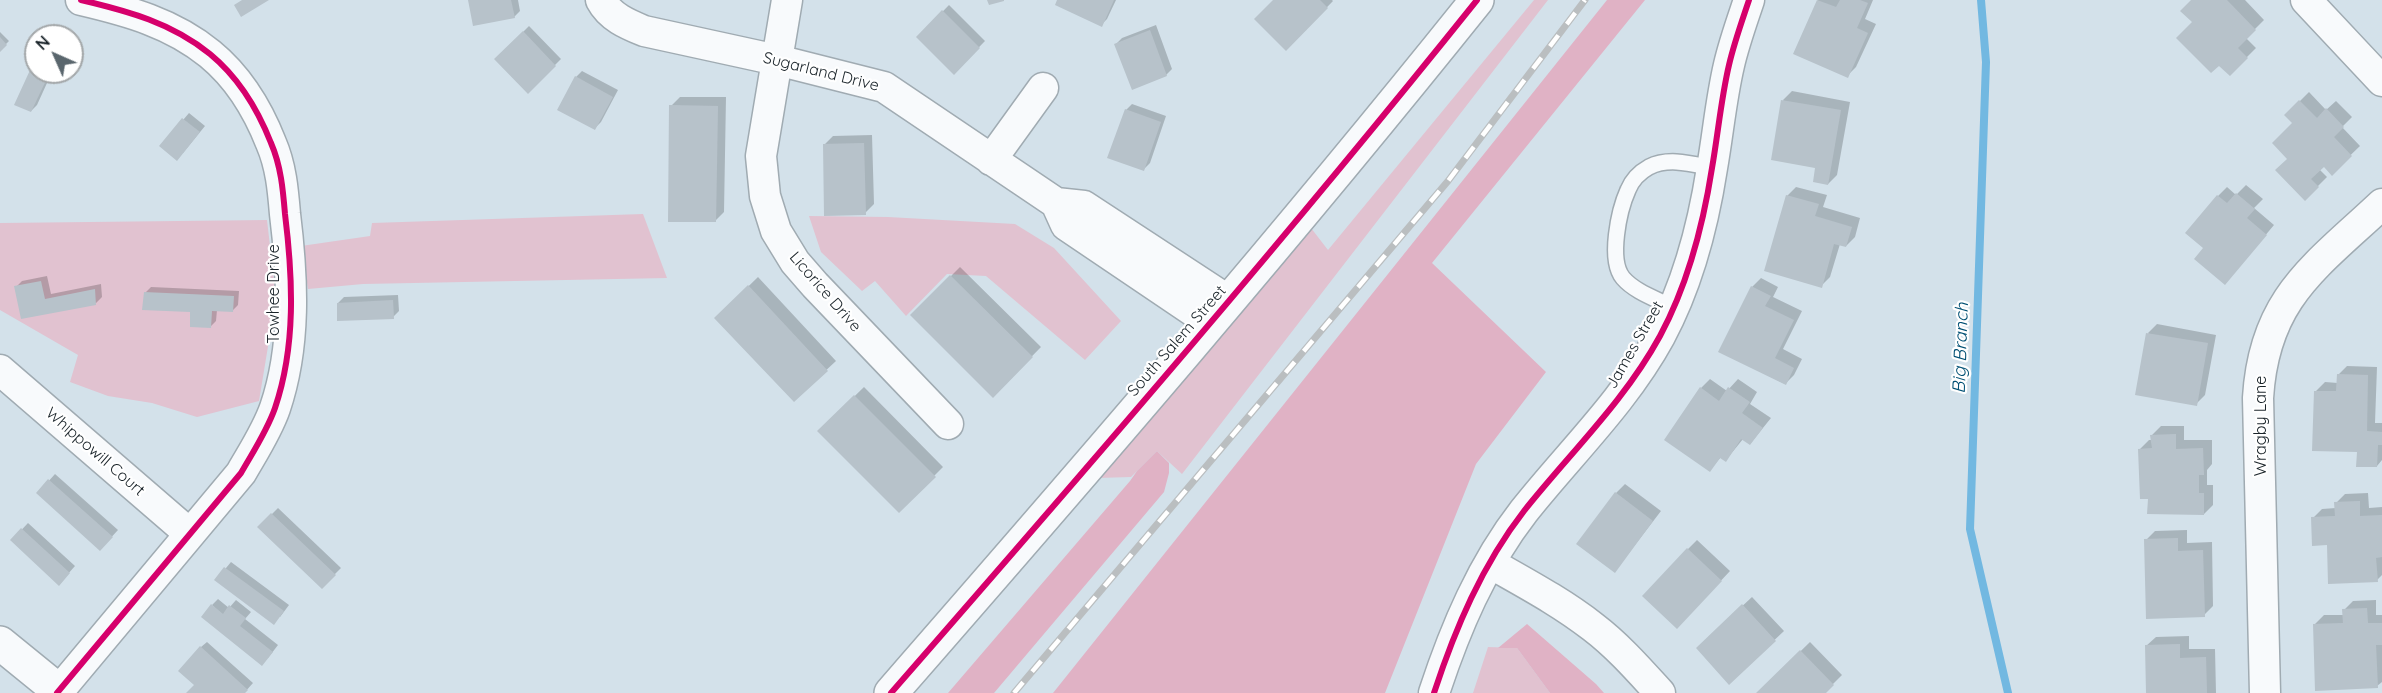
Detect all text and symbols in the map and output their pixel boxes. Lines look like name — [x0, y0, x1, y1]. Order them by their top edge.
north arrow — [24, 24, 84, 84]
text: N — [31, 31, 54, 54]
street label: Sugarland Drive — [761, 48, 881, 96]
street label: Towhee Drive — [264, 244, 284, 344]
street label: Licorice Drive — [785, 248, 865, 336]
street label: South Salem Street — [1124, 282, 1230, 400]
street label: James Street — [1602, 298, 1668, 392]
water label: Big Branch — [1949, 302, 1973, 394]
street label: Wragby Lane — [2251, 376, 2271, 476]
street label: Whippowill Court — [42, 404, 148, 500]

